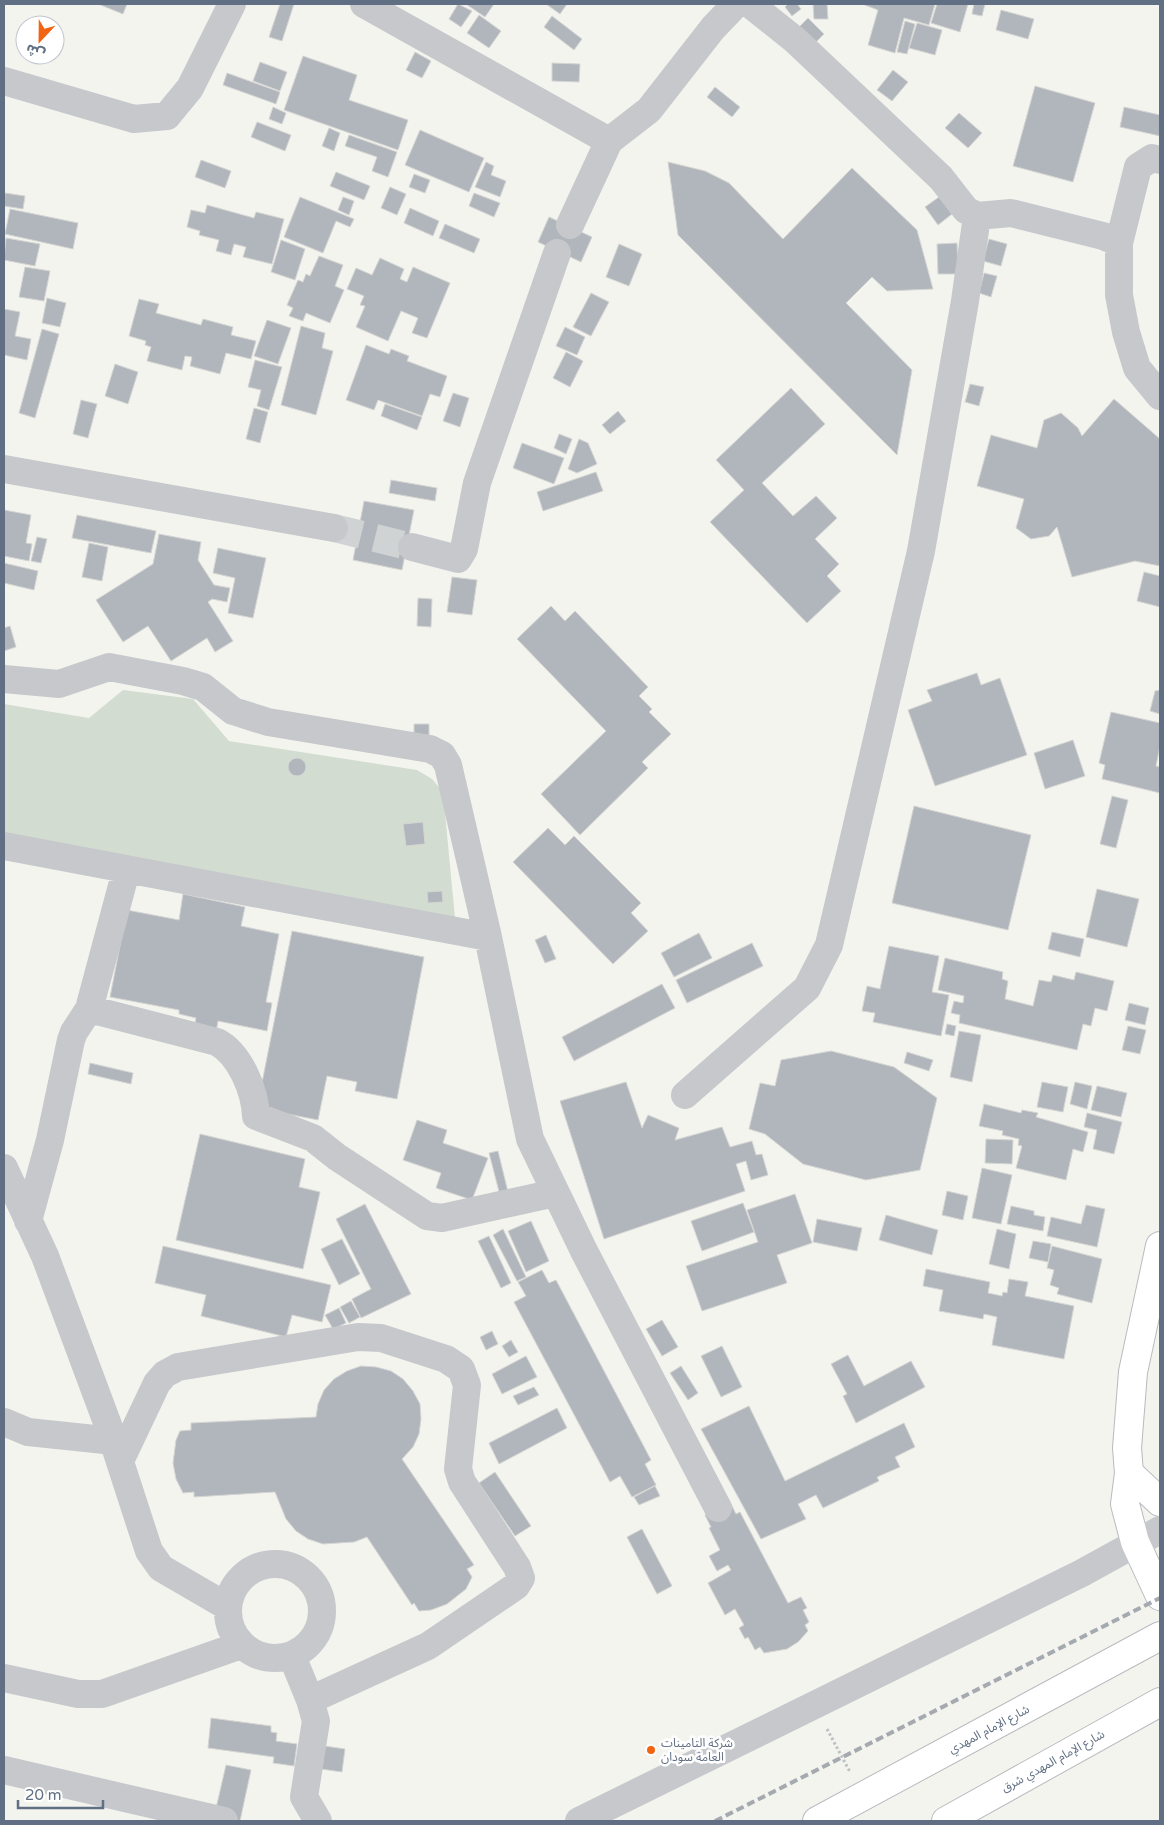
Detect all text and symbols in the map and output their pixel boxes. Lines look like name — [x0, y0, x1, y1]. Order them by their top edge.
north arrow — [15, 15, 65, 65]
text: ش — [23, 40, 47, 63]
street label: شارع الإمام المهدي — [946, 1702, 1033, 1759]
street label: شارع الإمام المهدي شرق — [999, 1727, 1108, 1798]
place label: شركة التامينات العامة سودان — [661, 1736, 733, 1764]
marker: شركة التامينات العامة سودان — [645, 1744, 657, 1756]
scale bar — [18, 1778, 102, 1810]
text: 20 m — [25, 1786, 62, 1804]

